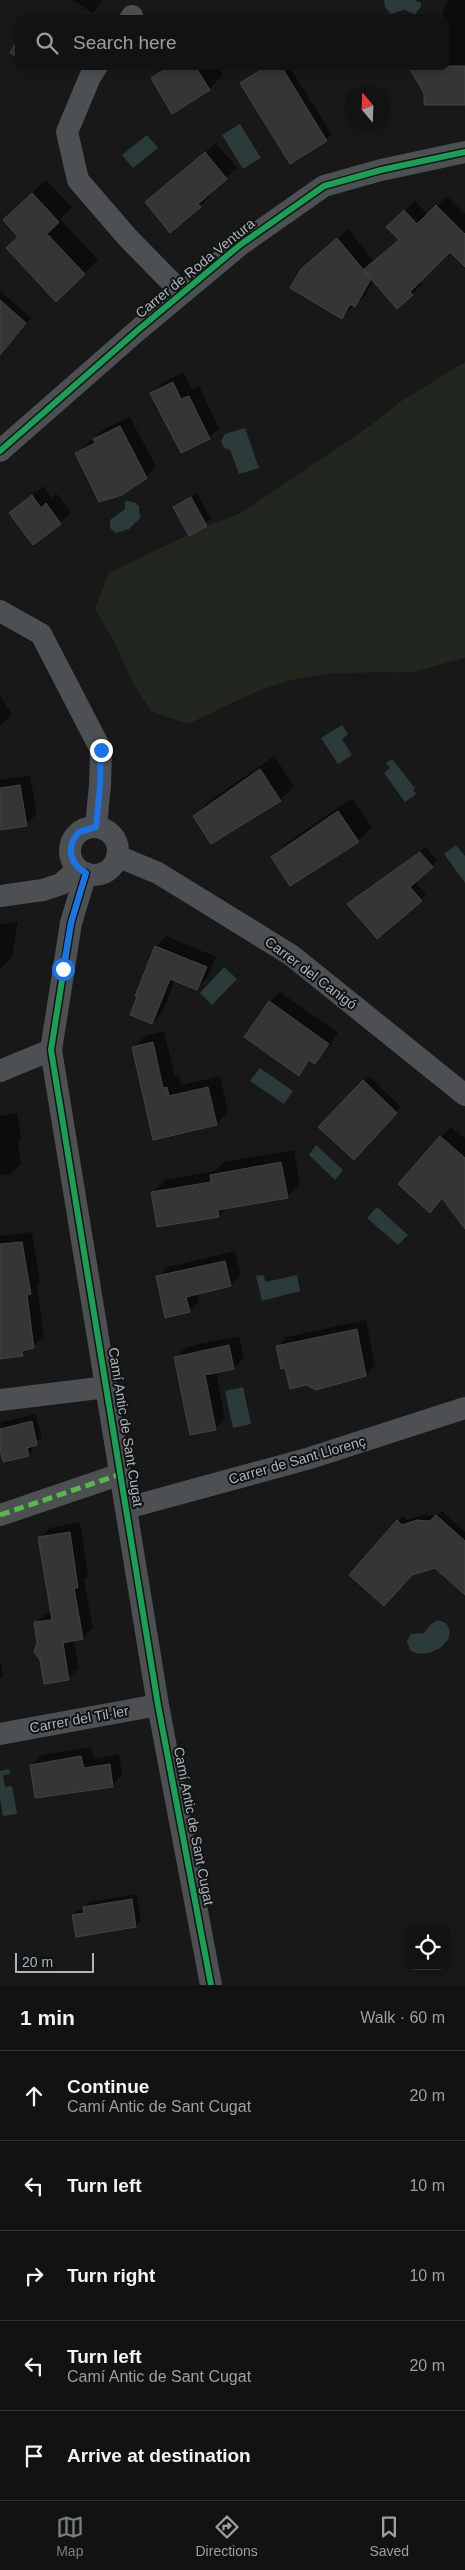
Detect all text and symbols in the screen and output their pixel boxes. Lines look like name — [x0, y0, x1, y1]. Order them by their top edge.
search box — [15, 15, 450, 70]
icon: search — [33, 29, 61, 57]
text: Search here — [73, 32, 177, 53]
north arrow — [345, 85, 390, 130]
street label: Carrer de Roda Ventura — [132, 215, 258, 321]
route end — [90, 739, 113, 762]
street label: Carrer del Canigó — [262, 933, 360, 1013]
route start — [52, 958, 75, 981]
street label: Camí Antic de Sant Cugat — [105, 1346, 147, 1508]
street label: Carrer de Sant Llorenç — [227, 1433, 367, 1487]
street label: Carrer del Til·ler — [28, 1702, 130, 1736]
street label: Camí Antic de Sant Cugat — [171, 1745, 217, 1907]
map controls — [405, 1925, 450, 1970]
button: locate — [405, 1925, 450, 1970]
scale bar — [15, 1950, 94, 1973]
text: 20 m — [22, 1954, 53, 1970]
text: 1 min — [20, 2006, 75, 2029]
text: Walk · 60 m — [360, 2009, 445, 2026]
text: Continue — [67, 2076, 149, 2097]
icon: ahead — [20, 2082, 48, 2110]
text: 20 m — [409, 2087, 445, 2104]
text: Camí Antic de Sant Cugat — [67, 2098, 251, 2115]
icon: left — [20, 2172, 48, 2200]
text: Turn left — [67, 2175, 142, 2196]
text: 10 m — [409, 2177, 445, 2194]
icon: right — [20, 2262, 48, 2290]
text: Turn right — [67, 2265, 155, 2286]
text: 10 m — [409, 2267, 445, 2284]
text: Turn left — [67, 2346, 142, 2367]
icon: left — [20, 2352, 48, 2380]
text: 20 m — [409, 2357, 445, 2374]
text: Camí Antic de Sant Cugat — [67, 2368, 251, 2385]
icon: arrive — [20, 2442, 48, 2470]
text: Arrive at destination — [67, 2445, 251, 2466]
tab: Map — [56, 2513, 84, 2559]
tab: Directions — [196, 2513, 258, 2559]
tab: Saved — [369, 2513, 409, 2559]

